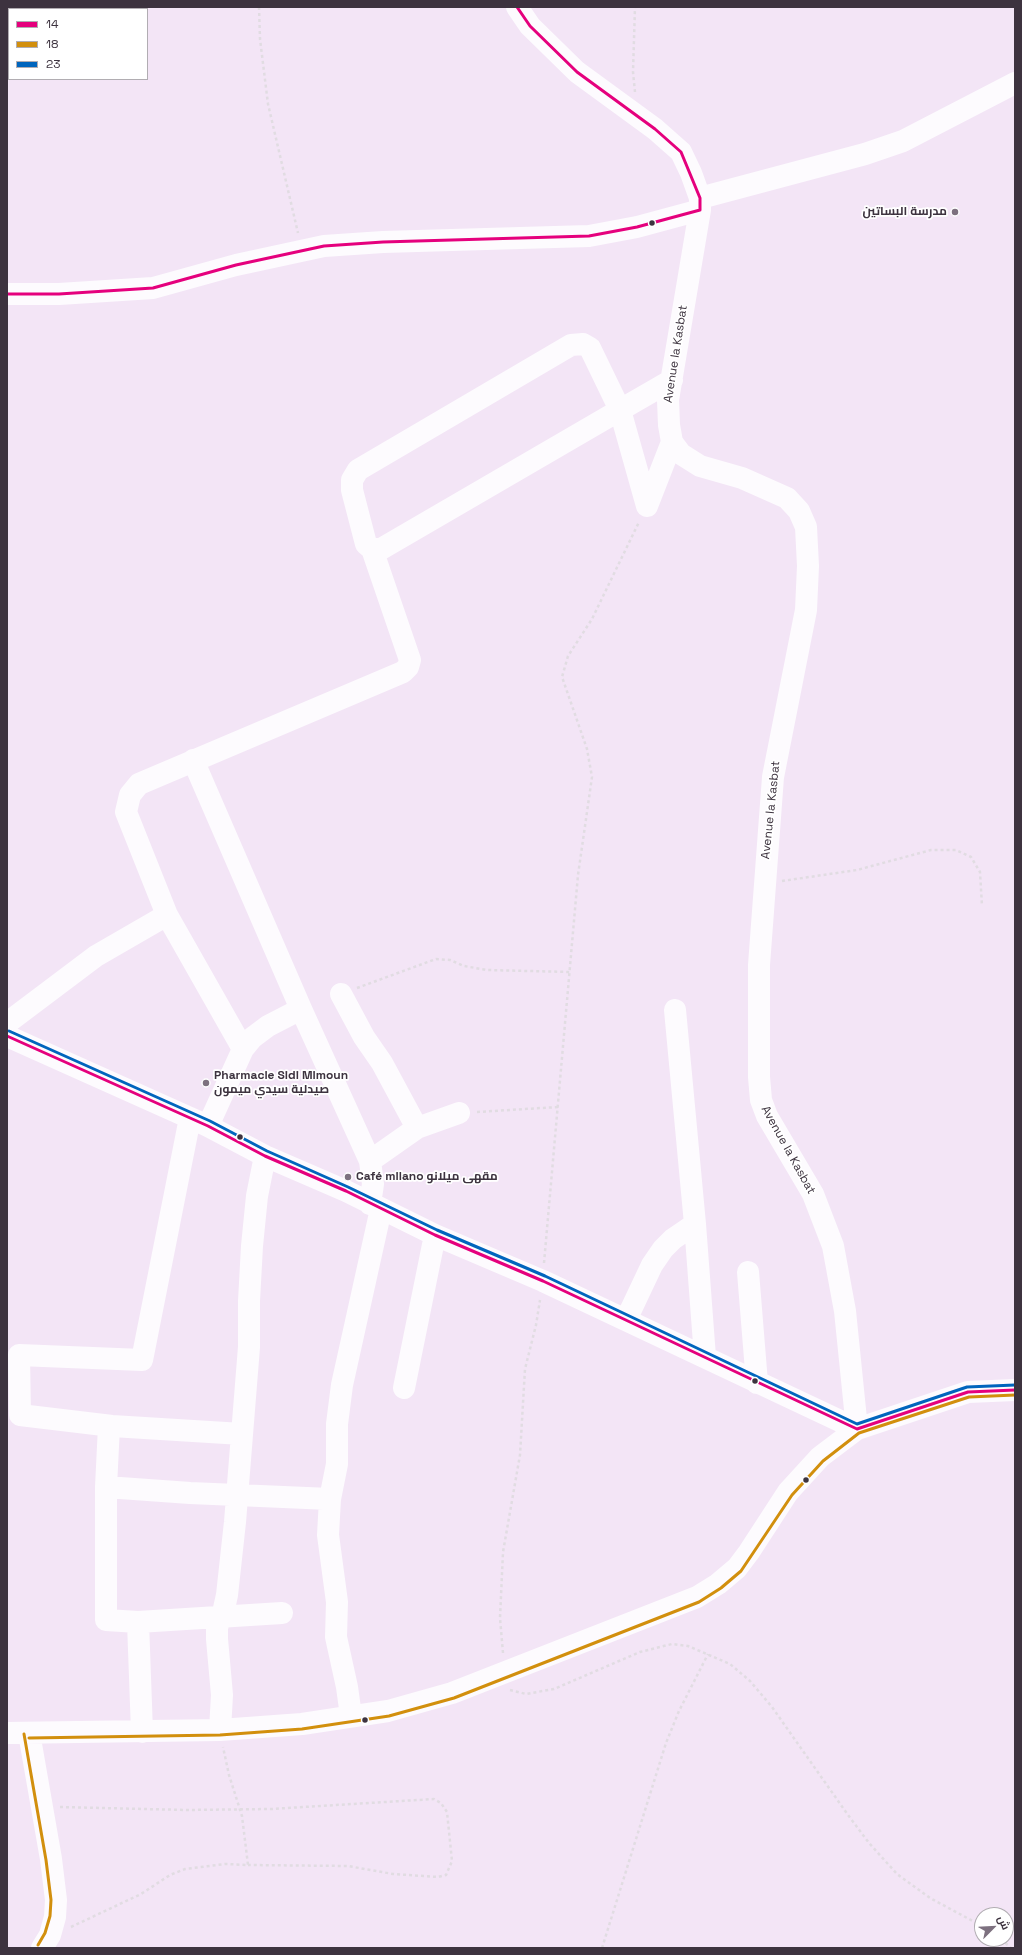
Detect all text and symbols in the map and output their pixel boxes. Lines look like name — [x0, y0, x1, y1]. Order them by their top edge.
legend — [8, 8, 148, 80]
text: 14 — [46, 16, 59, 32]
text: 18 — [46, 36, 59, 52]
text: 23 — [46, 56, 60, 72]
place label: مدرسة البساتين — [863, 205, 947, 219]
marker: مدرسة البساتين — [950, 207, 960, 217]
unlabelled marker — [647, 218, 657, 228]
street label: Avenue la Kasbat — [661, 304, 691, 404]
street label: Avenue la Kasbat — [759, 760, 783, 860]
place label: Pharmacie Sidi Mimoun صيدلية سيدي ميمون — [214, 1069, 348, 1097]
marker: Pharmacie Sidi Mimoun صيدلية سيدي ميمون — [201, 1078, 211, 1088]
street label: Avenue la Kasbat — [758, 1103, 818, 1197]
unlabelled marker — [235, 1132, 245, 1142]
place label: Café milano مقهى ميلانو — [356, 1170, 498, 1184]
marker: Café milano مقهى ميلانو — [343, 1172, 353, 1182]
unlabelled marker — [750, 1376, 760, 1386]
unlabelled marker — [801, 1475, 811, 1485]
unlabelled marker — [360, 1715, 370, 1725]
north arrow — [974, 1907, 1014, 1947]
text: ش — [995, 1913, 1013, 1932]

